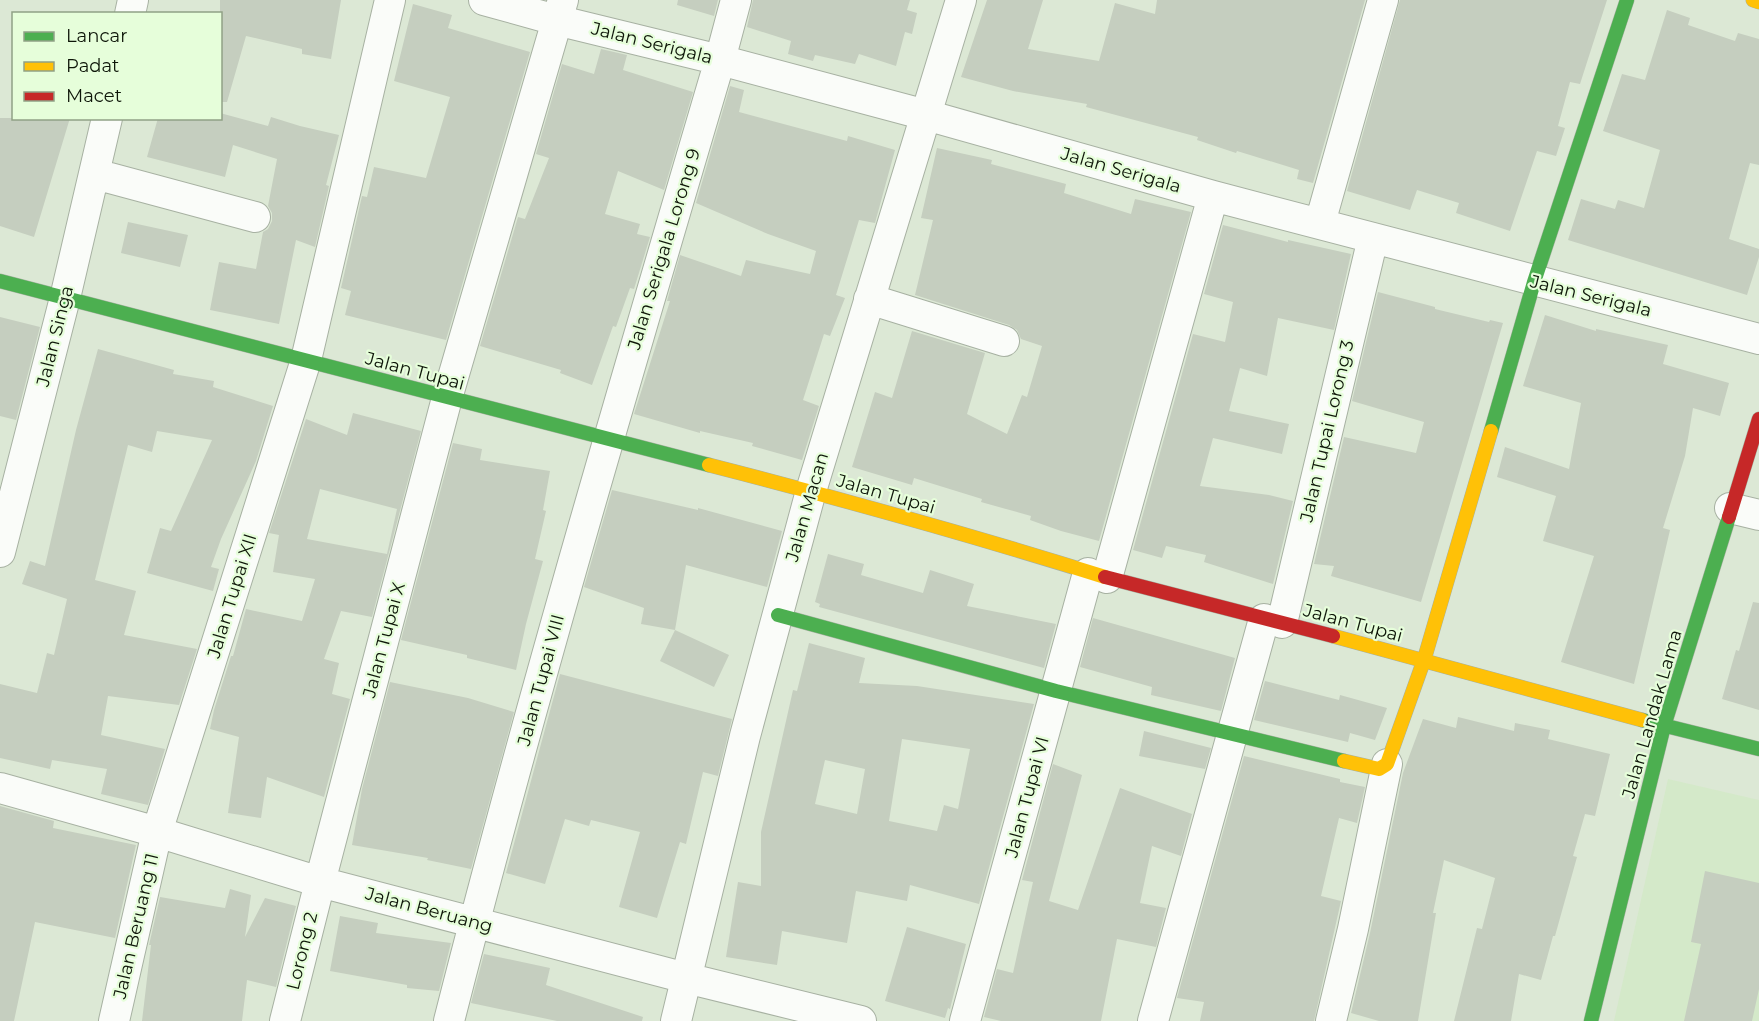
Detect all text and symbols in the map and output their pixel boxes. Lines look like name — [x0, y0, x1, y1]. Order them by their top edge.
legend — [12, 12, 222, 120]
street label: Jalan Serigala — [588, 17, 715, 69]
text: Lancar — [66, 25, 127, 47]
text: Padat — [66, 55, 119, 77]
text: Macet — [66, 85, 122, 107]
street label: Jalan Serigala — [1057, 142, 1184, 198]
street label: Jalan Serigala Lorong 9 — [623, 146, 705, 353]
street label: Jalan Serigala — [1527, 270, 1654, 322]
street label: Jalan Singa — [32, 283, 78, 390]
street label: Jalan Tupai Lorong 3 — [1295, 338, 1359, 525]
street label: Jalan Tupai — [362, 347, 467, 395]
street label: Jalan Macan — [781, 450, 833, 565]
street label: Jalan Tupai — [833, 469, 938, 519]
street label: Jalan Tupai XII — [202, 531, 261, 662]
street label: Jalan Tupai X — [358, 580, 410, 701]
street label: Jalan Tupai — [1300, 599, 1405, 647]
street label: Jalan Tupai VIII — [513, 612, 569, 749]
street label: Jalan Landak Lama — [1617, 627, 1687, 802]
street label: Jalan Tupai VI — [1000, 734, 1054, 861]
street label: Jalan Beruang 11 — [108, 851, 163, 1002]
street label: Jalan Beruang — [362, 882, 495, 938]
street label: Lorong 2 — [282, 910, 322, 992]

